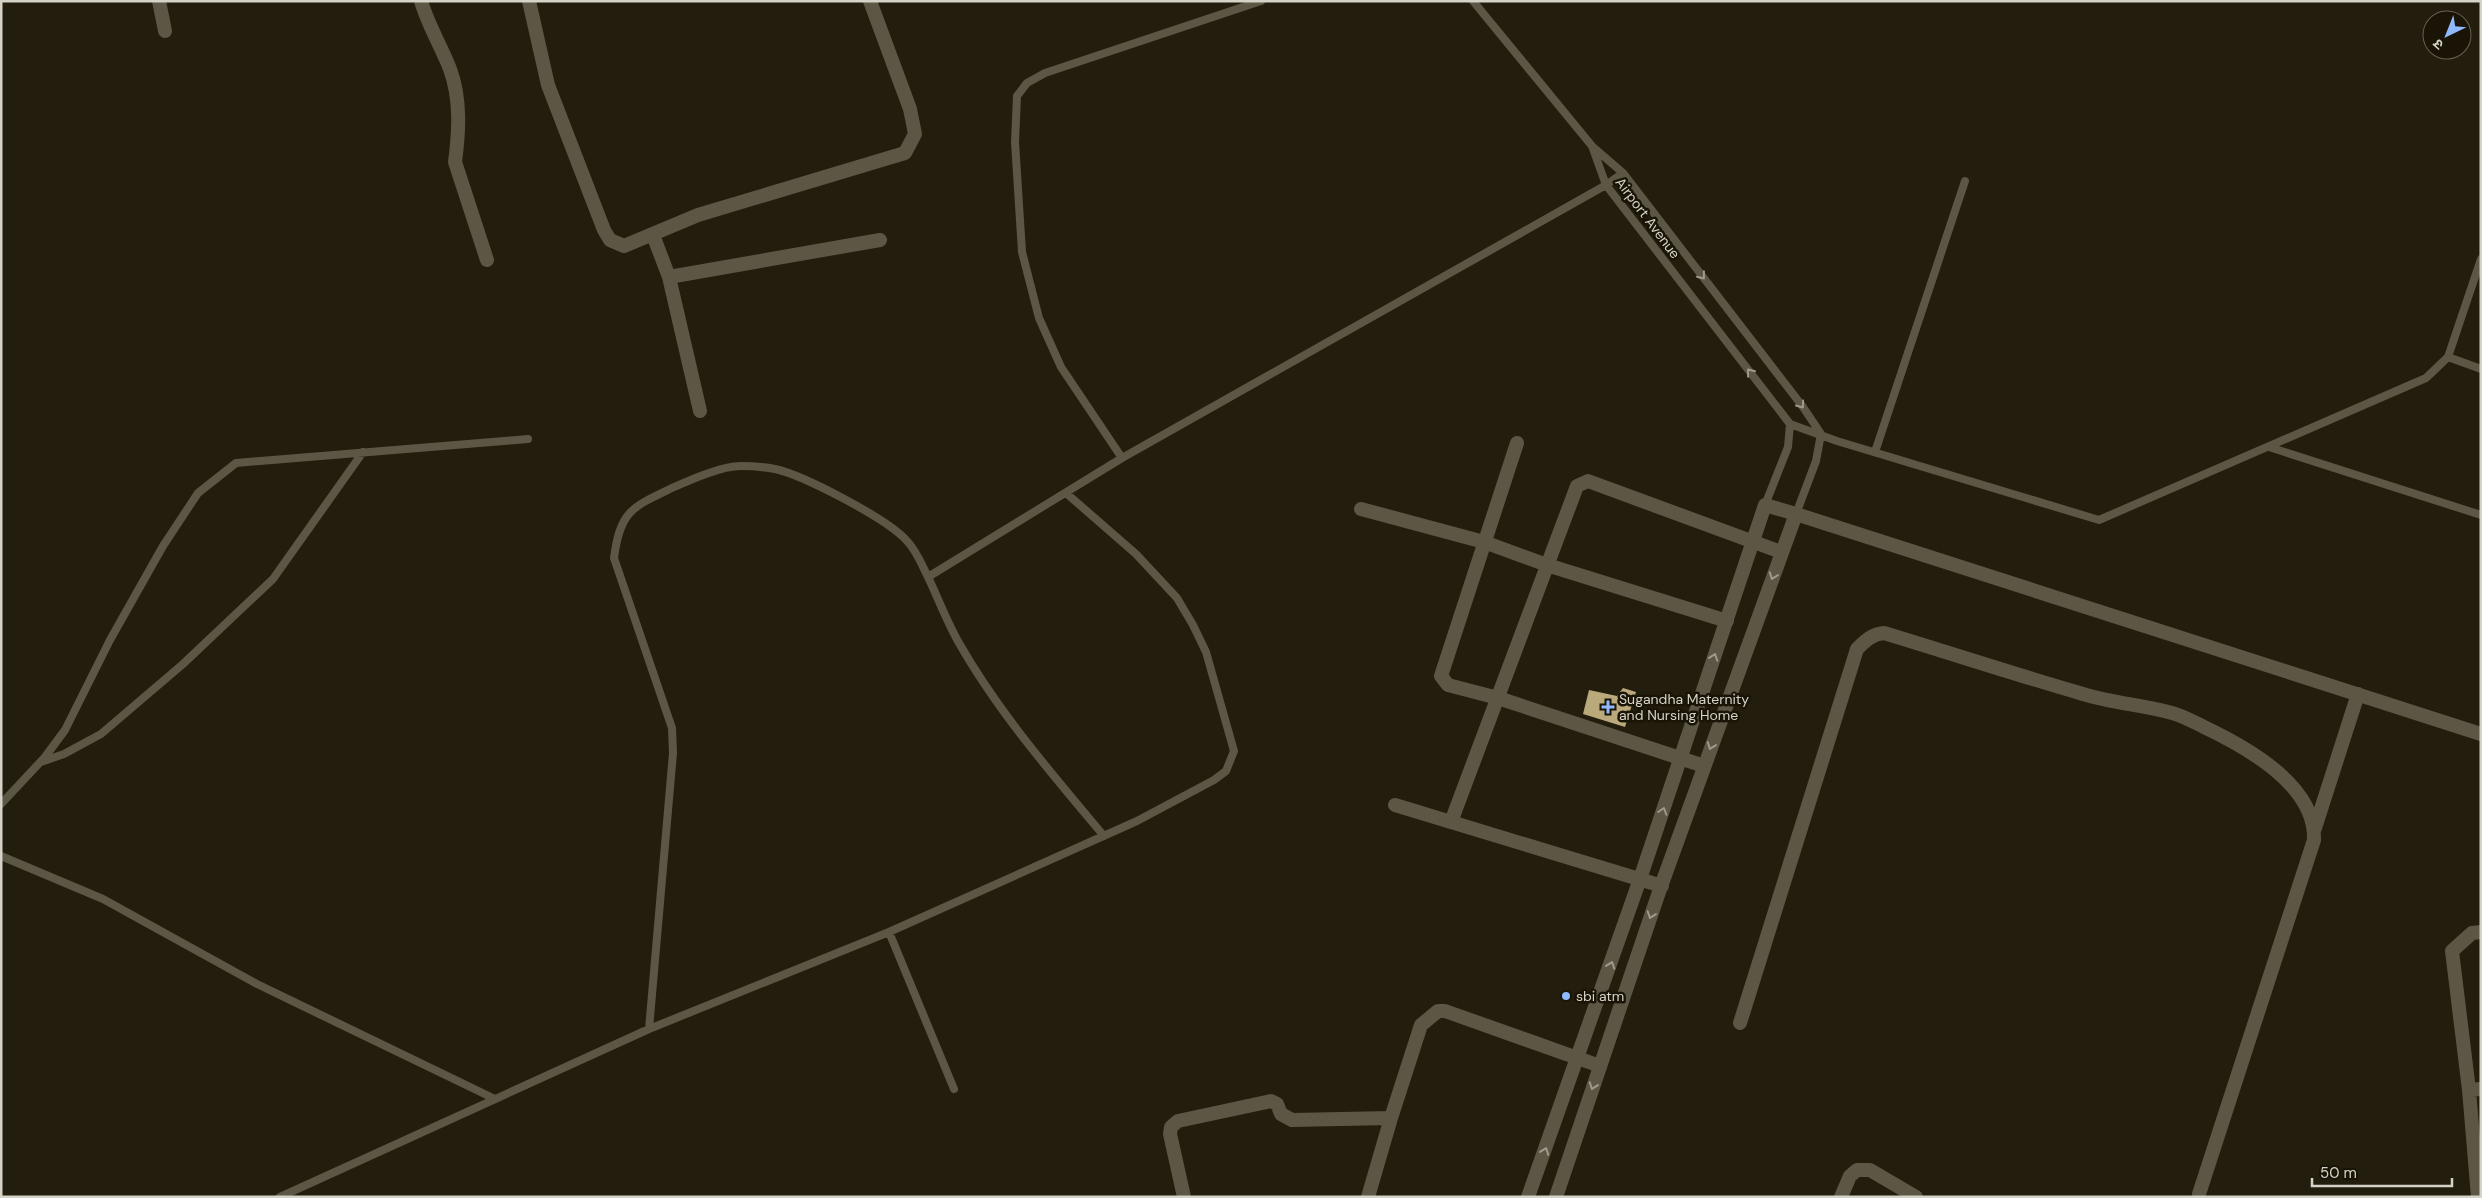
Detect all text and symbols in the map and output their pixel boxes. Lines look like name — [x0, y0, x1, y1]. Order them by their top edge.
north arrow — [2422, 10, 2472, 60]
text: उ — [2428, 35, 2447, 54]
street label: Airport Avenue — [1612, 174, 1684, 262]
one-way arrow — [1697, 270, 1705, 279]
one-way arrow — [1747, 368, 1756, 378]
one-way arrow — [1795, 399, 1804, 408]
one-way arrow — [1769, 572, 1779, 580]
one-way arrow — [1709, 653, 1719, 661]
place label: Sugandha Maternity and Nursing Home — [1619, 690, 1749, 724]
marker: Sugandha Maternity and Nursing Home — [1601, 700, 1615, 714]
one-way arrow — [1707, 741, 1717, 749]
one-way arrow — [1657, 807, 1667, 815]
one-way arrow — [1647, 911, 1657, 919]
one-way arrow — [1605, 961, 1615, 970]
place label: sbi atm — [1576, 987, 1624, 1005]
marker: sbi atm — [1560, 990, 1572, 1002]
one-way arrow — [1589, 1081, 1599, 1090]
one-way arrow — [1539, 1147, 1549, 1156]
scale bar — [2312, 1156, 2452, 1188]
text: 50 m — [2320, 1163, 2357, 1183]

